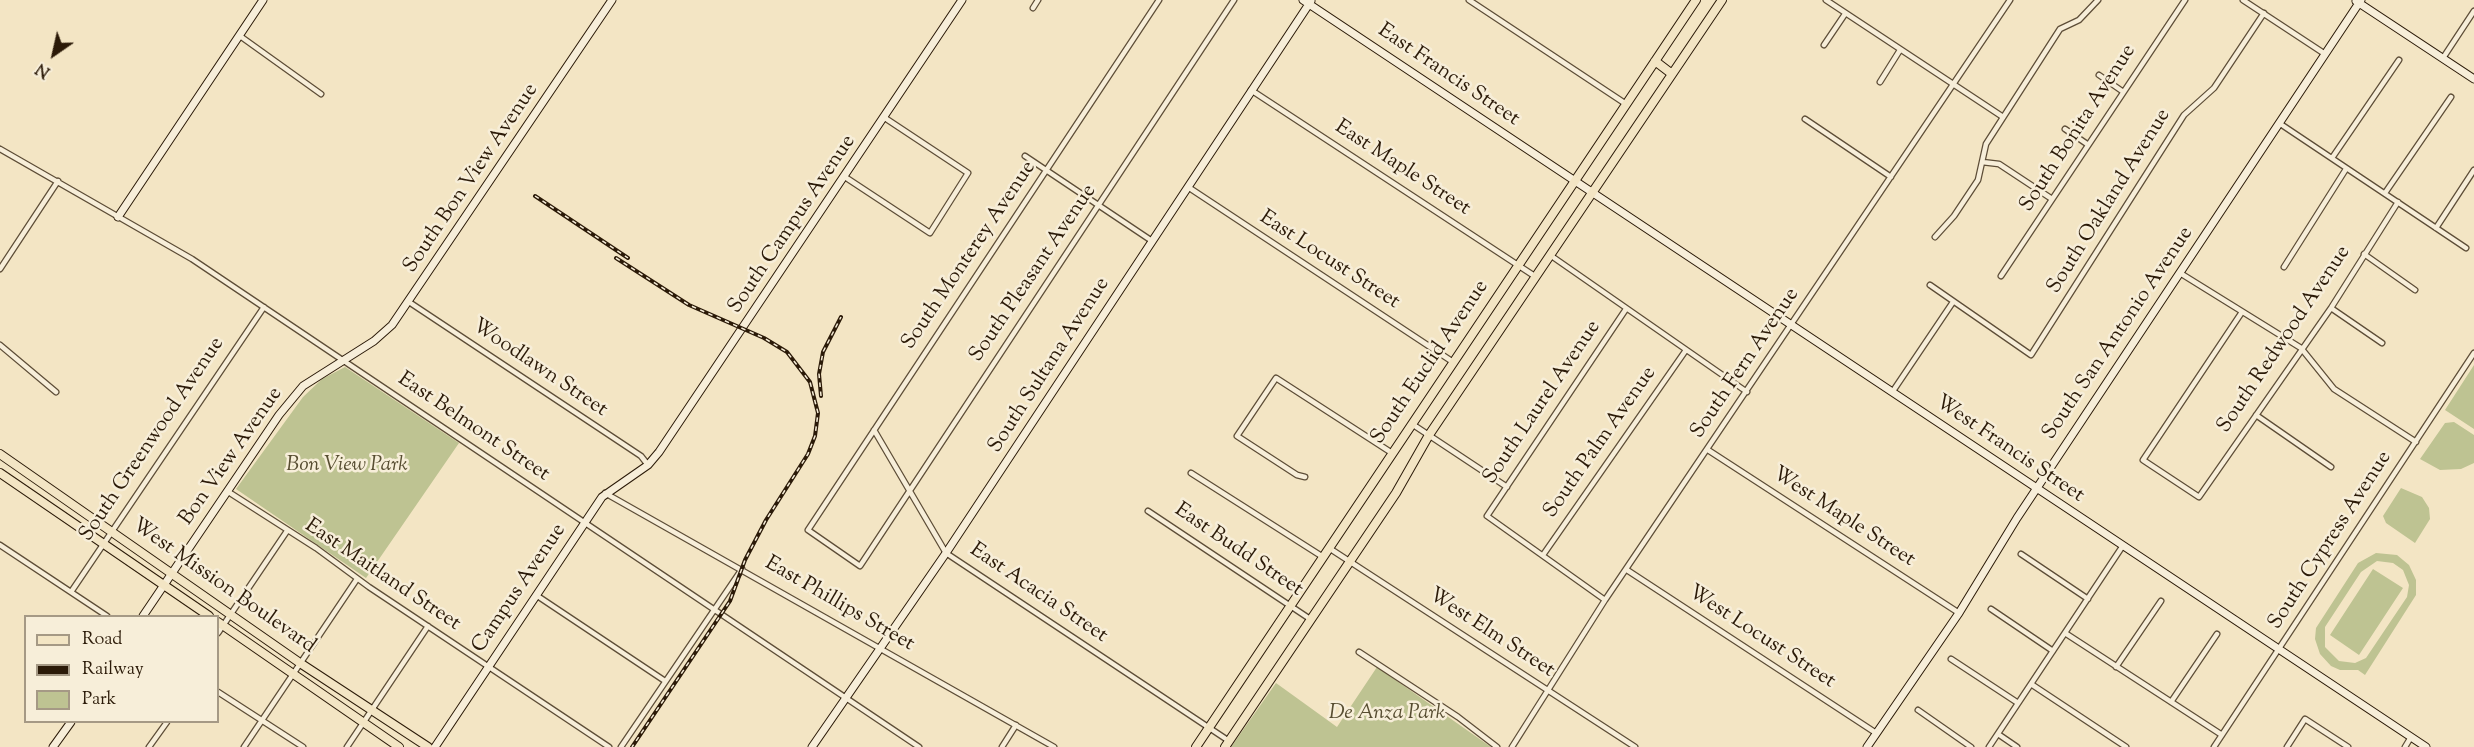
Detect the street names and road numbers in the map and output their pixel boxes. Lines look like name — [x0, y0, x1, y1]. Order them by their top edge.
street label: East Francis Street — [1372, 19, 1524, 133]
street label: South Bonita Avenue — [2015, 41, 2143, 217]
street label: South Bon View Avenue — [399, 79, 545, 279]
street label: South Oakland Avenue — [2043, 105, 2177, 299]
street label: East Maple Street — [1329, 116, 1475, 222]
street label: South Campus Avenue — [724, 131, 862, 319]
street label: South Monterey Avenue — [897, 157, 1043, 355]
street label: South Pleasant Avenue — [965, 180, 1103, 368]
street label: East Locust Street — [1254, 206, 1404, 316]
street label: South San Antonio Avenue — [2038, 223, 2200, 445]
street label: South Redwood Avenue — [2213, 242, 2357, 438]
street label: South Sultana Avenue — [984, 274, 1116, 458]
street label: South Euclid Avenue — [1367, 276, 1495, 450]
street label: South Fern Avenue — [1686, 284, 1806, 444]
street label: Woodlawn Street — [466, 314, 612, 424]
street label: South Laurel Avenue — [1479, 316, 1607, 490]
street label: South Greenwood Avenue — [75, 333, 231, 547]
street label: South Palm Avenue — [1539, 362, 1663, 524]
street label: East Belmont Street — [392, 368, 554, 488]
street label: Bon View Avenue — [175, 383, 289, 531]
street label: West Francis Street — [1930, 391, 2088, 509]
street label: South Cypress Avenue — [2264, 447, 2398, 635]
street label: West Maple Street — [1767, 462, 1919, 574]
street label: East Budd Street — [1169, 499, 1307, 603]
street label: West Mission Boulevard — [126, 514, 320, 660]
street label: East Maitland Street — [299, 515, 465, 637]
street label: Campus Avenue — [468, 520, 572, 658]
street label: East Acacia Street — [964, 539, 1112, 649]
street label: East Phillips Street — [760, 552, 918, 658]
street label: West Locust Street — [1683, 581, 1839, 695]
street label: West Elm Street — [1423, 584, 1559, 684]

